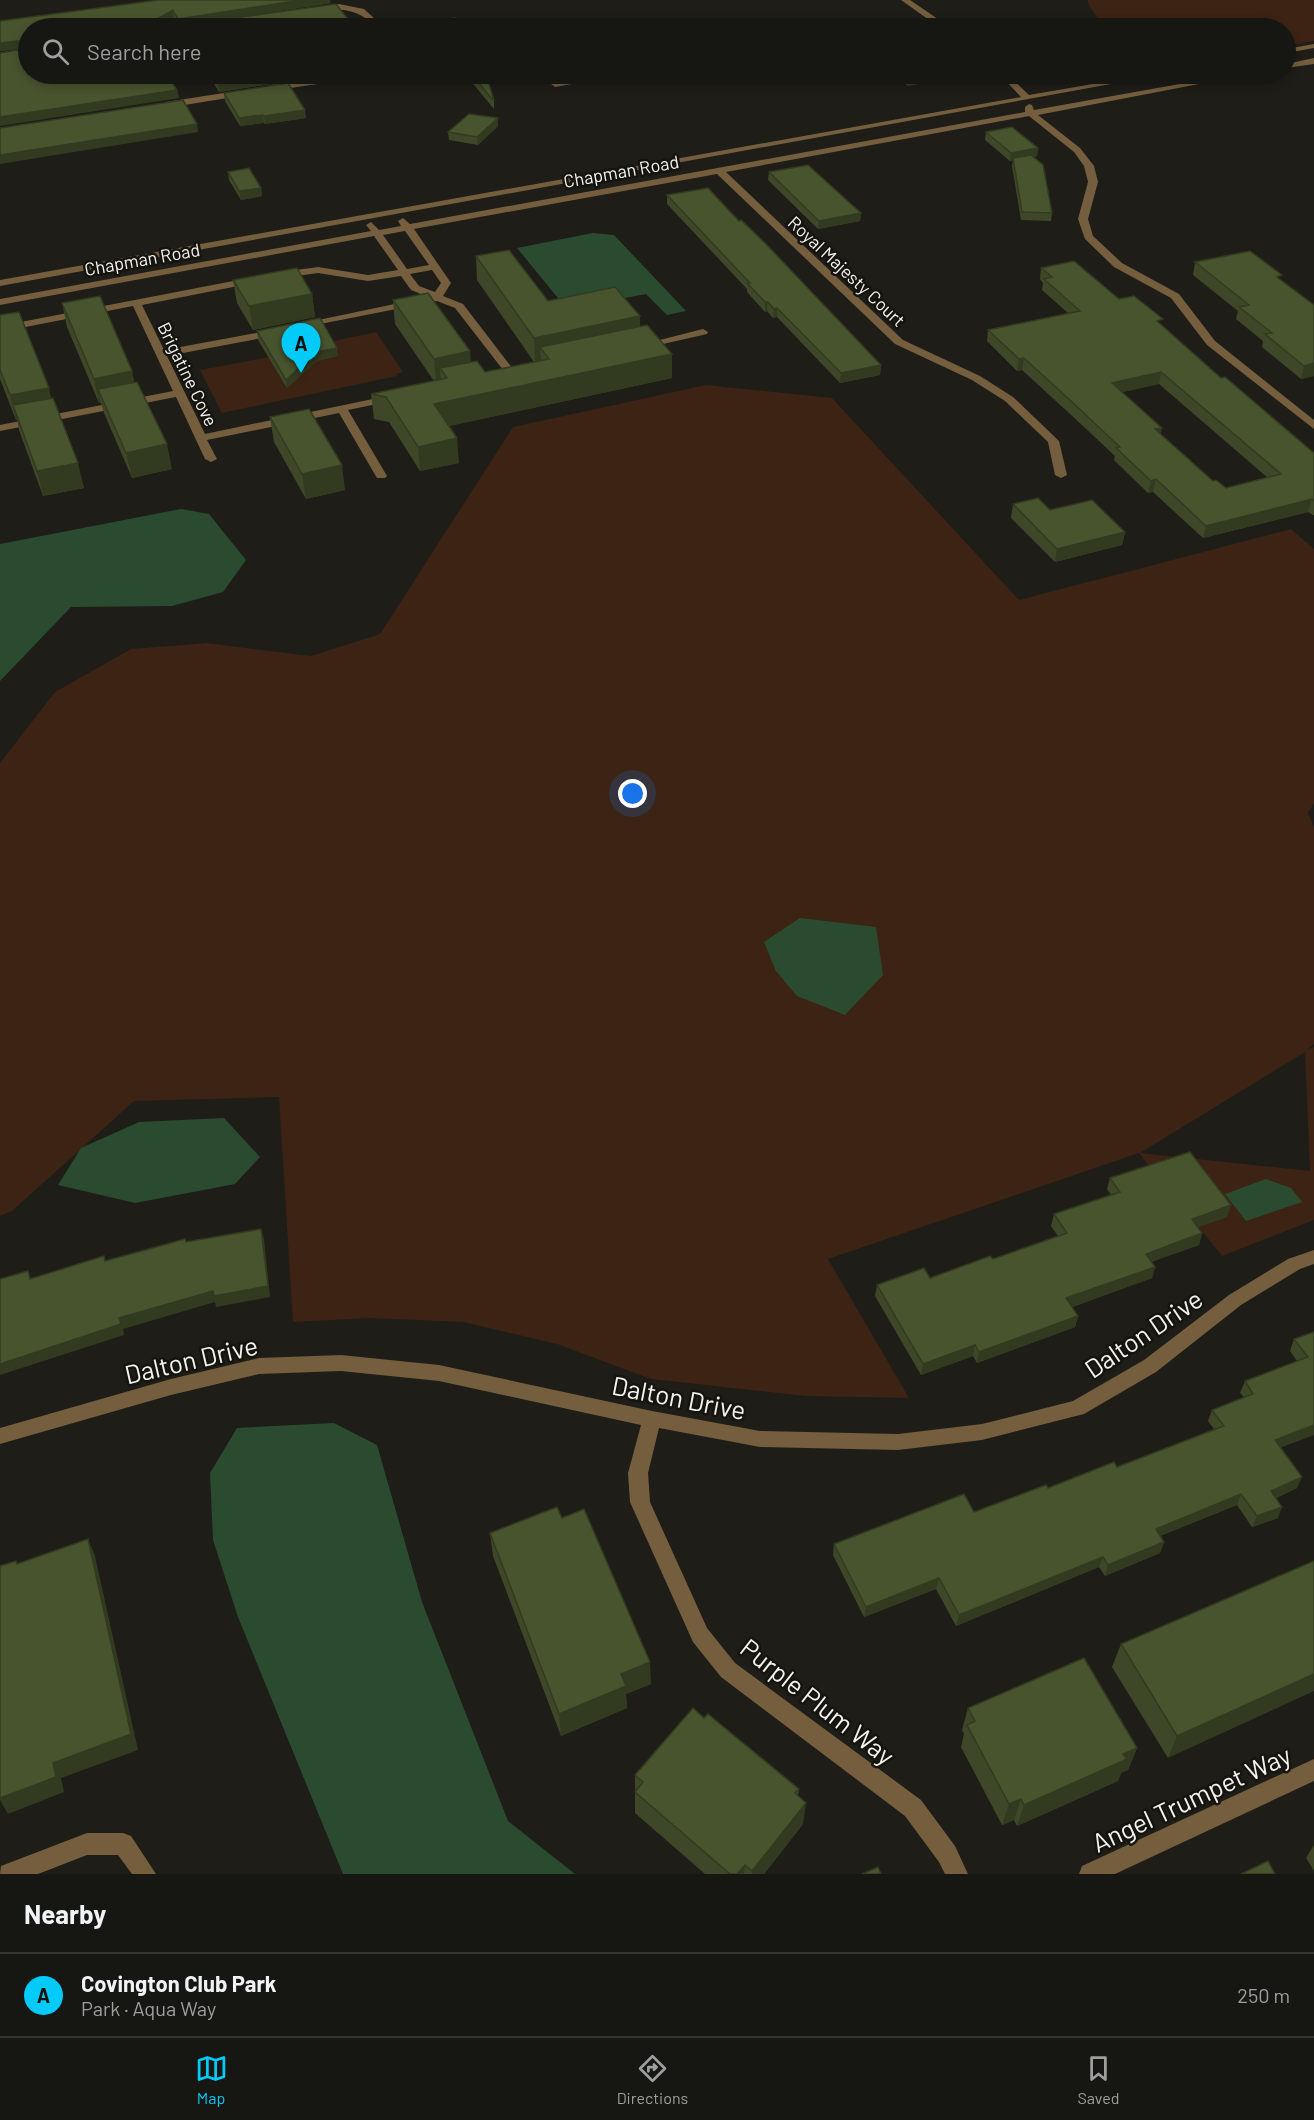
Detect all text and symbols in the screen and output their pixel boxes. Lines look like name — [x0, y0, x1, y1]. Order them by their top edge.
search box — [18, 18, 1296, 84]
icon: search — [39, 35, 72, 68]
text: Search here — [87, 38, 201, 64]
street label: Chapman Road — [562, 150, 680, 192]
street label: Royal Majesty Court — [784, 211, 910, 331]
street label: Chapman Road — [83, 238, 201, 280]
street label: Brigatine Cove — [153, 318, 223, 430]
pin: A — [282, 324, 320, 373]
your location — [618, 779, 647, 808]
street label: Dalton Drive — [1078, 1282, 1208, 1384]
street label: Dalton Drive — [121, 1329, 261, 1389]
street label: Dalton Drive — [609, 1369, 749, 1425]
street label: Purple Plum Way — [735, 1631, 901, 1771]
street label: Angel Trumpet Way — [1086, 1738, 1296, 1858]
text: Nearby — [24, 1898, 106, 1929]
text: Covington Club Park — [81, 1970, 277, 1996]
text: A — [37, 1983, 50, 2007]
text: 250 m — [1237, 1983, 1290, 2007]
text: Park · Aqua Way — [81, 1996, 216, 2020]
tab: Map — [195, 2052, 228, 2107]
tab: Directions — [617, 2052, 688, 2107]
tab: Saved — [1077, 2052, 1119, 2107]

